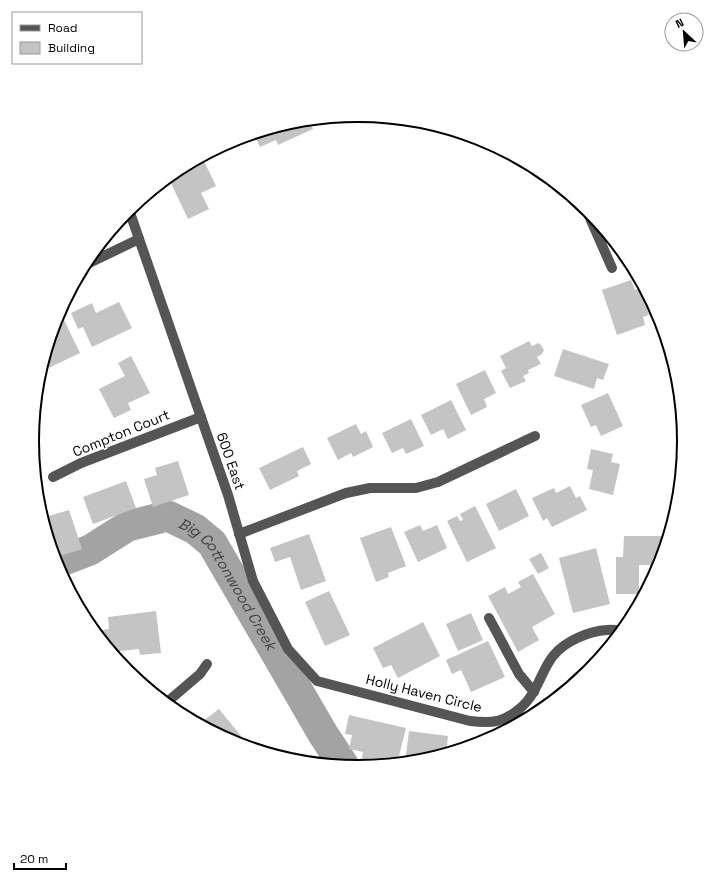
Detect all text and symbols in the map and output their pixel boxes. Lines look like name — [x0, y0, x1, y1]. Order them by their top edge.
legend — [12, 12, 142, 64]
north arrow — [664, 12, 704, 52]
text: N — [673, 15, 686, 31]
text: Road — [48, 20, 77, 36]
text: Building — [48, 40, 95, 56]
street label: Compton Court — [70, 405, 172, 461]
street label: 600 East — [213, 430, 249, 492]
water label: Big Cottonwood Creek — [176, 513, 282, 655]
street label: Holly Haven Circle — [364, 670, 484, 716]
scale bar — [14, 845, 66, 871]
text: 20 m — [20, 851, 48, 867]

